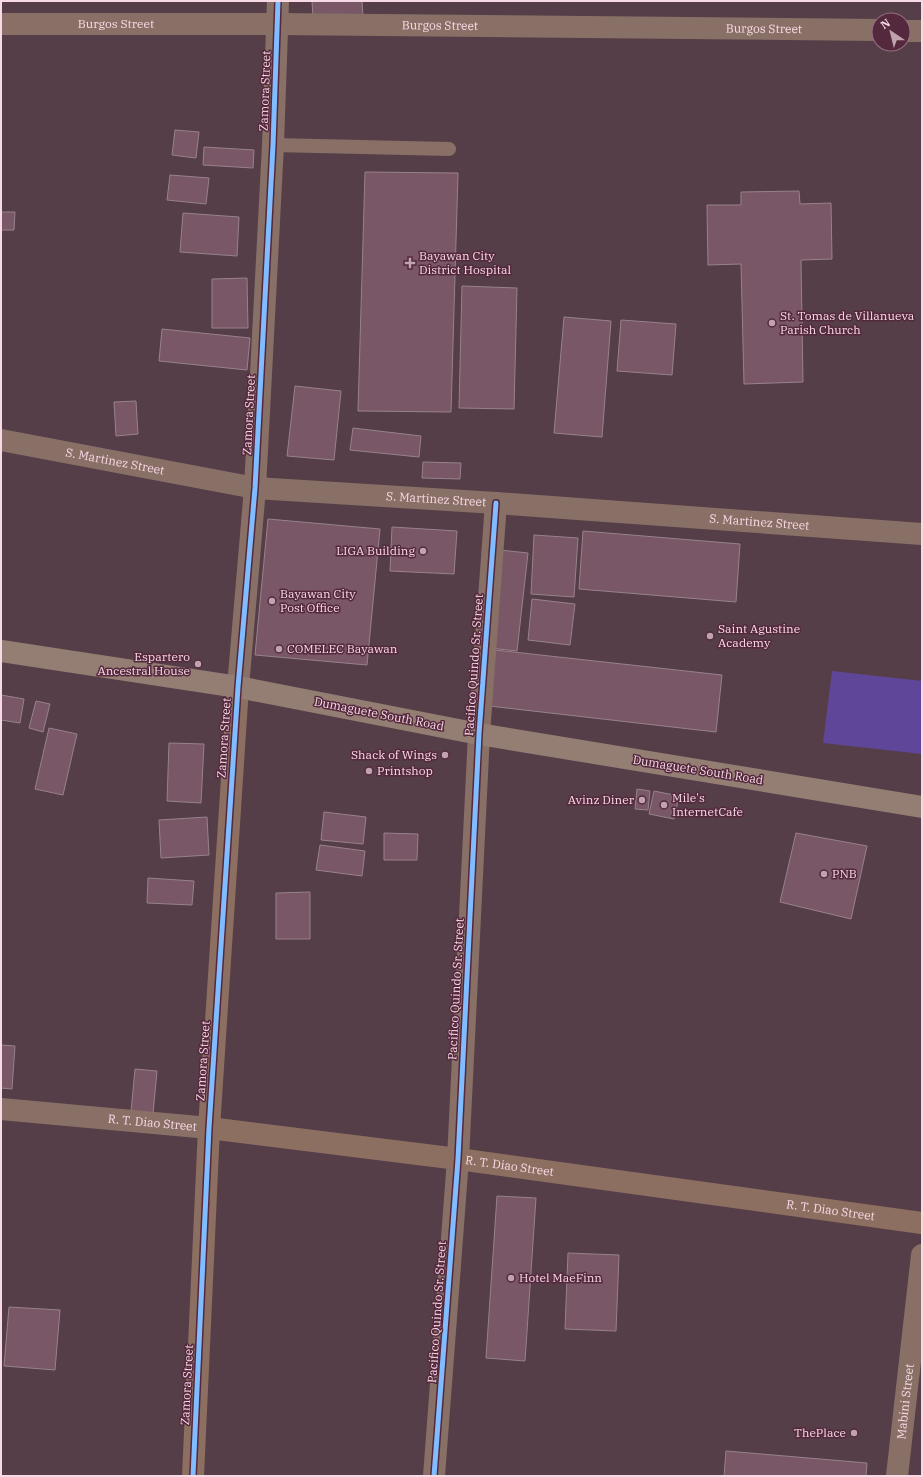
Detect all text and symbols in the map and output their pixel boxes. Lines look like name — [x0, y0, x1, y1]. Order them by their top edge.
north arrow — [871, 12, 911, 52]
text: N — [878, 15, 893, 32]
street label: Burgos Street — [78, 16, 154, 31]
street label: Burgos Street — [402, 17, 478, 33]
street label: Burgos Street — [726, 20, 802, 36]
street label: Zamora Street — [256, 50, 273, 132]
place label: Bayawan City District Hospital — [419, 248, 512, 277]
marker: Bayawan City District Hospital — [404, 257, 416, 269]
place label: St. Tomas de Villanueva Parish Church — [780, 308, 915, 337]
marker: St. Tomas de Villanueva Parish Church — [767, 318, 777, 328]
street label: Zamora Street — [239, 374, 258, 456]
street label: S. Martinez Street — [64, 444, 166, 478]
street label: S. Martinez Street — [386, 488, 487, 509]
street label: S. Martinez Street — [709, 511, 810, 533]
place label: LIGA Building — [336, 543, 415, 558]
marker: LIGA Building — [418, 546, 428, 556]
place label: Bayawan City Post Office — [280, 586, 356, 615]
street label: Pacifico Quindo Sr. Street — [461, 593, 486, 736]
marker: Bayawan City Post Office — [267, 596, 277, 606]
place label: Saint Agustine Academy — [718, 621, 800, 650]
marker: Saint Agustine Academy — [705, 631, 715, 641]
place label: COMELEC Bayawan — [287, 641, 398, 656]
marker: COMELEC Bayawan — [274, 644, 284, 654]
place label: Espartero Ancestral House — [97, 649, 190, 678]
marker: Espartero Ancestral House — [193, 659, 203, 669]
street label: Dumaguete South Road — [313, 694, 445, 733]
street label: Zamora Street — [213, 697, 234, 779]
place label: Shack of Wings — [351, 747, 437, 762]
marker: Shack of Wings — [440, 750, 450, 760]
street label: Dumaguete South Road — [632, 752, 764, 787]
place label: Printshop — [377, 763, 433, 778]
marker: Printshop — [364, 766, 374, 776]
place label: Mile's InternetCafe — [672, 790, 743, 819]
place label: Avinz Diner — [568, 792, 635, 807]
marker: Avinz Diner — [637, 795, 647, 805]
marker: Mile's InternetCafe — [659, 800, 669, 810]
place label: PNB — [832, 866, 857, 881]
marker: PNB — [819, 869, 829, 879]
street label: Pacifico Quindo Sr. Street — [444, 918, 467, 1060]
street label: Zamora Street — [192, 1020, 213, 1102]
street label: R. T. Diao Street — [107, 1111, 198, 1134]
street label: R. T. Diao Street — [464, 1152, 555, 1179]
street label: R. T. Diao Street — [785, 1196, 876, 1223]
street label: Pacifico Quindo Sr. Street — [424, 1240, 449, 1383]
place label: Hotel MaeFinn — [519, 1270, 602, 1285]
marker: Hotel MaeFinn — [506, 1273, 516, 1283]
street label: Zamora Street — [177, 1344, 196, 1426]
street label: Mabini Street — [893, 1363, 917, 1440]
place label: ThePlace — [794, 1425, 846, 1440]
marker: ThePlace — [849, 1428, 859, 1438]

